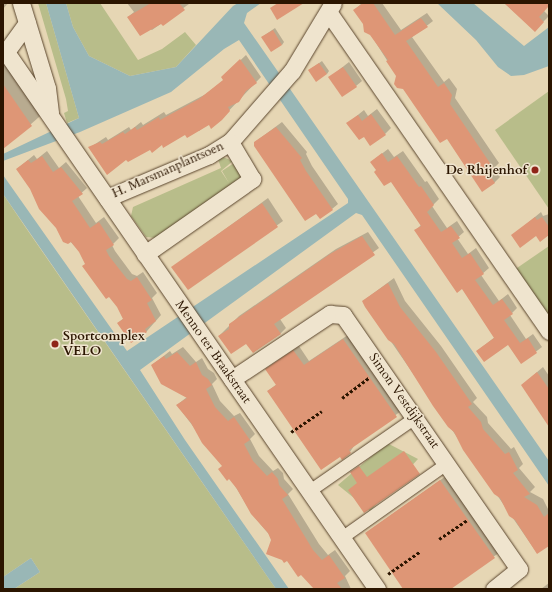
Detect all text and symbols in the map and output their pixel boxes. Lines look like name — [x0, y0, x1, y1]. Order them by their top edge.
street label: H. Marsmanplantsoen — [110, 138, 226, 202]
place label: De Rhijenhof — [446, 162, 527, 178]
marker: De Rhijenhof — [530, 165, 540, 175]
street label: Menno ter Braakstraat — [172, 298, 254, 406]
place label: Sportcomplex VELO — [63, 329, 145, 360]
marker: Sportcomplex VELO — [50, 339, 60, 349]
street label: Simon Vestdijkstraat — [365, 350, 443, 452]

